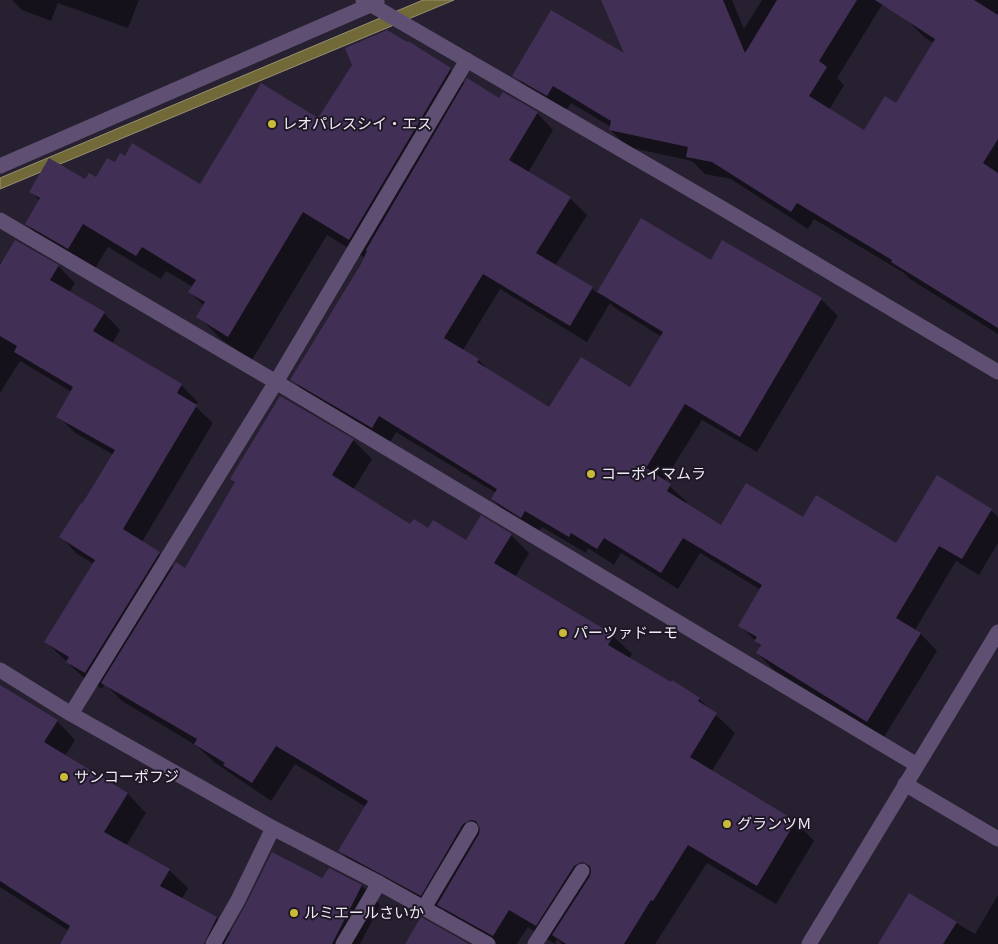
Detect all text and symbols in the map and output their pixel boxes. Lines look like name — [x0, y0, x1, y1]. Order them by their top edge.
place label: レオパレスシイ・エス — [282, 115, 432, 133]
marker: レオパレスシイ・エス — [266, 118, 278, 130]
place label: コーポイマムラ — [601, 465, 706, 483]
marker: コーポイマムラ — [585, 468, 597, 480]
place label: パーツァドーモ — [573, 624, 678, 642]
marker: パーツァドーモ — [557, 627, 569, 639]
place label: サンコーポフジ — [74, 768, 179, 786]
marker: サンコーポフジ — [58, 771, 70, 783]
place label: グランツＭ — [737, 815, 812, 833]
marker: グランツＭ — [721, 818, 733, 830]
place label: ルミエールさいか — [304, 904, 424, 922]
marker: ルミエールさいか — [288, 907, 300, 919]

